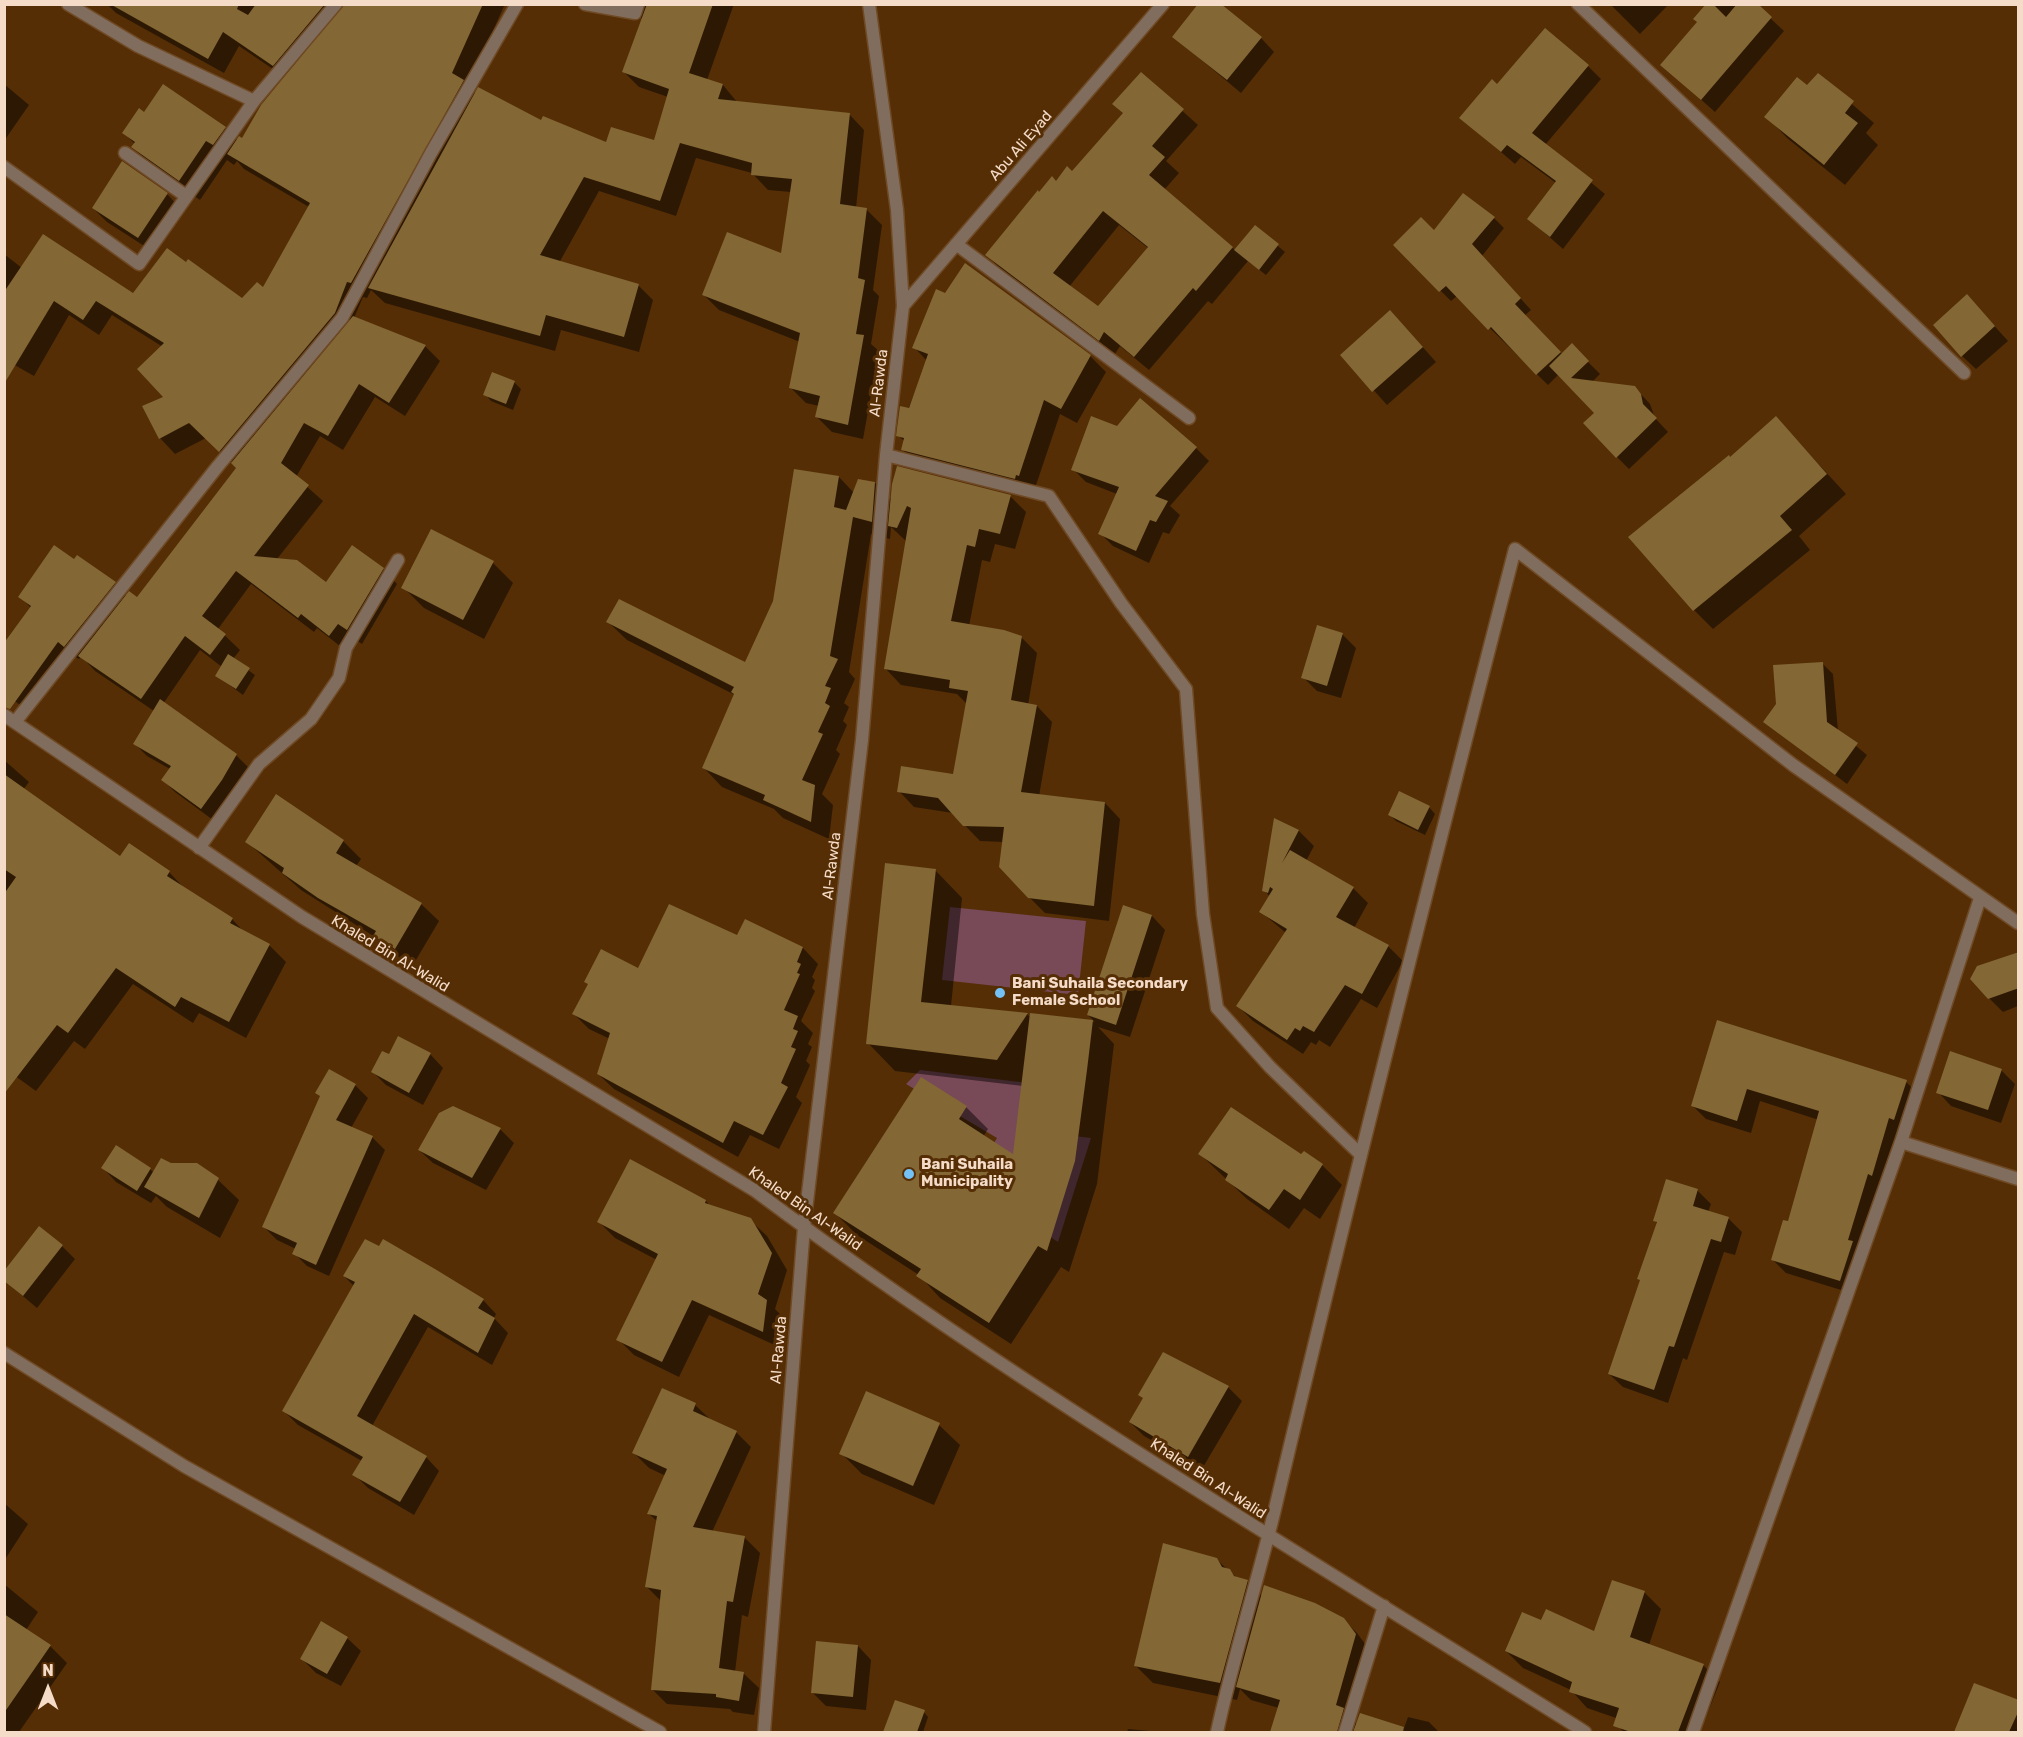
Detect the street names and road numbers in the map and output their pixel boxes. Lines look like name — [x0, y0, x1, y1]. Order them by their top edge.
street label: Abu Ali Eyad — [986, 107, 1056, 185]
street label: Al-Rawda — [866, 348, 892, 418]
street label: Al-Rawda — [819, 831, 845, 901]
street label: Khaled Bin Al-Walid — [328, 912, 452, 996]
street label: Khaled Bin Al-Walid — [745, 1163, 865, 1255]
street label: Al-Rawda — [767, 1315, 791, 1385]
street label: Khaled Bin Al-Walid — [1147, 1435, 1269, 1523]

